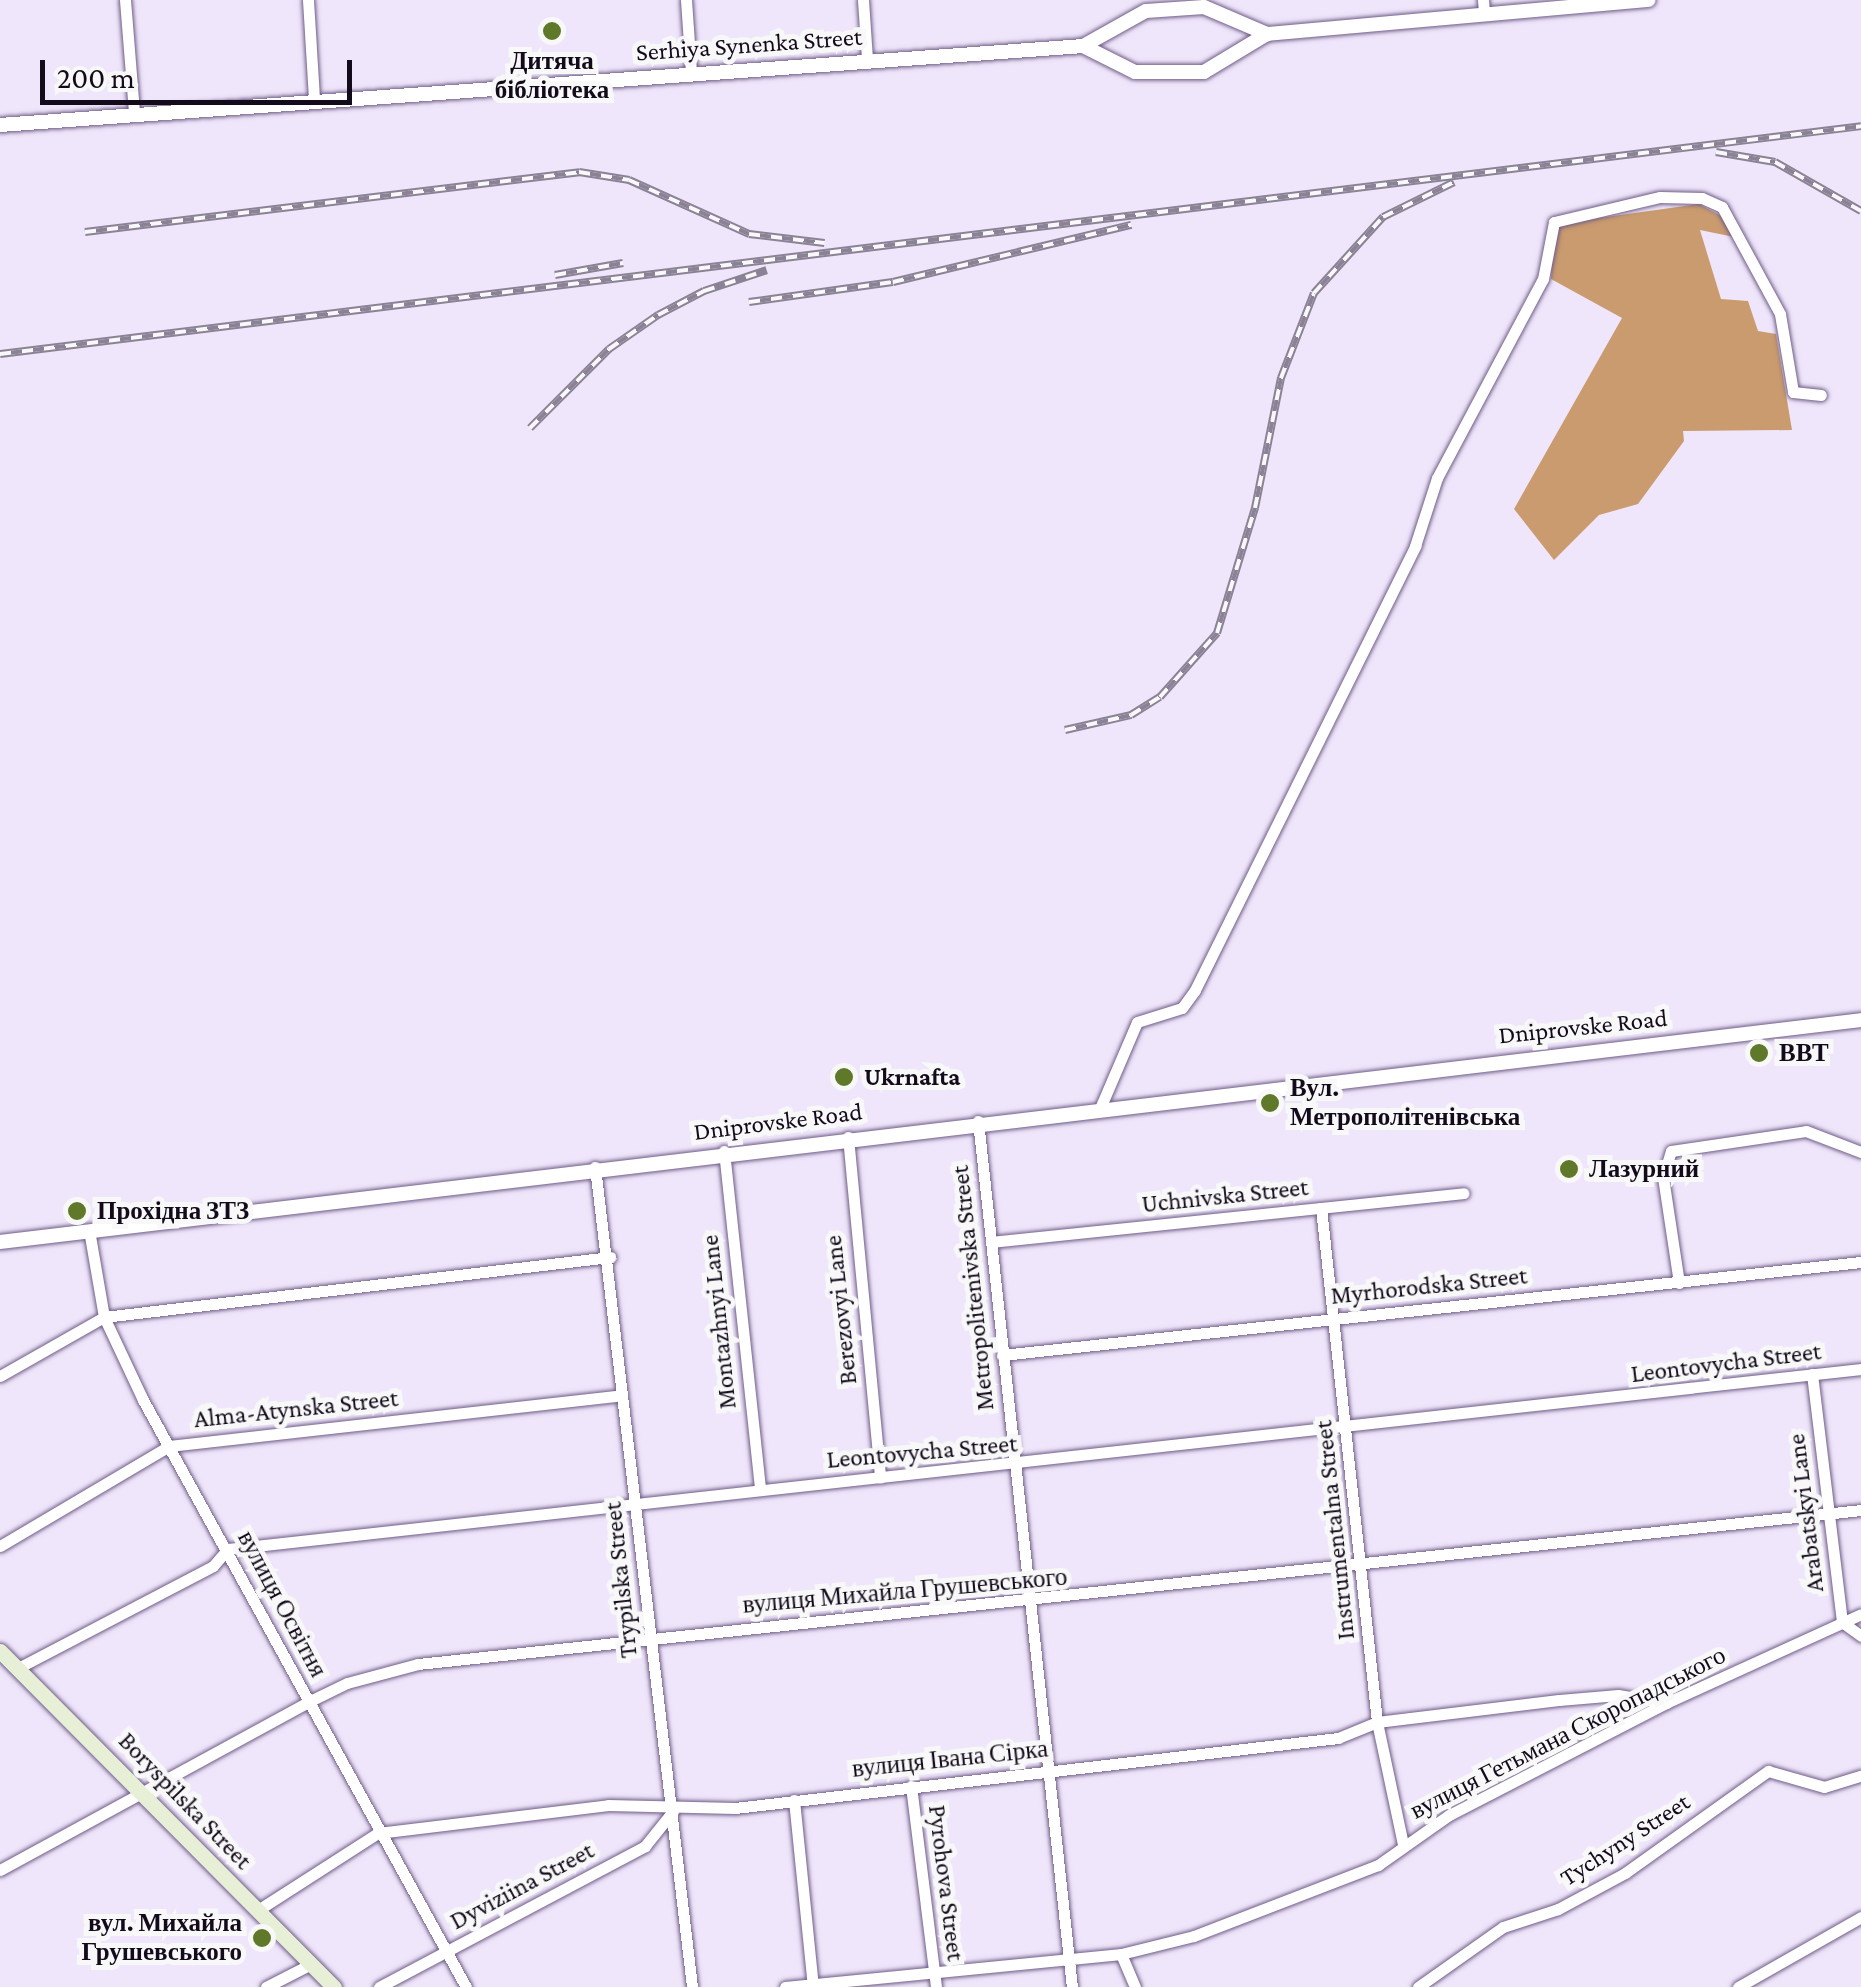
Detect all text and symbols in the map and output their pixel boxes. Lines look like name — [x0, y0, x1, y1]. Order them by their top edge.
marker: Дитяча бібліотека — [541, 20, 563, 42]
street label: Serhiya Synenka Street — [635, 22, 863, 68]
scale bar — [45, 40, 358, 102]
place label: Дитяча бібліотека — [495, 47, 609, 106]
text: 200 m — [57, 61, 135, 94]
street label: Dniprovske Road — [1497, 1003, 1669, 1051]
place label: ВВТ — [1779, 1038, 1829, 1068]
marker: ВВТ — [1748, 1042, 1770, 1064]
place label: Ukrnafta — [864, 1062, 960, 1092]
marker: Ukrnafta — [833, 1066, 855, 1088]
place label: Вул. Метрополітенівська — [1290, 1074, 1520, 1133]
marker: Вул. Метрополітенівська — [1259, 1092, 1281, 1114]
street label: Dniprovske Road — [692, 1097, 864, 1147]
place label: Лазурний — [1589, 1154, 1699, 1184]
marker: Лазурний — [1558, 1158, 1580, 1180]
street label: Metropolitenivska Street — [945, 1164, 1001, 1412]
street label: Uchnivska Street — [1140, 1172, 1310, 1220]
place label: Прохідна ЗТЗ — [97, 1196, 249, 1226]
marker: Прохідна ЗТЗ — [66, 1200, 88, 1222]
street label: Montazhnyi Lane — [695, 1233, 743, 1411]
street label: Berezovyi Lane — [818, 1234, 864, 1386]
street label: Myrhorodska Street — [1329, 1261, 1529, 1311]
street label: Leontovycha Street — [1629, 1336, 1823, 1390]
street label: Alma-Atynska Street — [193, 1383, 399, 1435]
street label: Instrumentalna Street — [1309, 1419, 1361, 1641]
street label: Leontovycha Street — [825, 1429, 1019, 1475]
street label: Arabatskyi Lane — [1781, 1432, 1831, 1594]
street label: Trypilska Street — [598, 1500, 644, 1660]
street label: вулиця Освітня — [231, 1526, 333, 1682]
street label: вулиця Михайла Грушевського — [741, 1562, 1069, 1620]
street label: вулиця Гетьмана Скоропадського — [1405, 1640, 1731, 1826]
street label: Boryspilska Street — [112, 1726, 258, 1876]
street label: вулиця Івана Сірка — [851, 1734, 1049, 1784]
street label: Tychyny Street — [1555, 1787, 1695, 1893]
street label: Pyrohova Street — [922, 1803, 970, 1963]
street label: Dyviziina Street — [445, 1836, 599, 1936]
place label: вул. Михайла Грушевського — [81, 1909, 242, 1968]
marker: вул. Михайла Грушевського — [251, 1927, 273, 1949]

